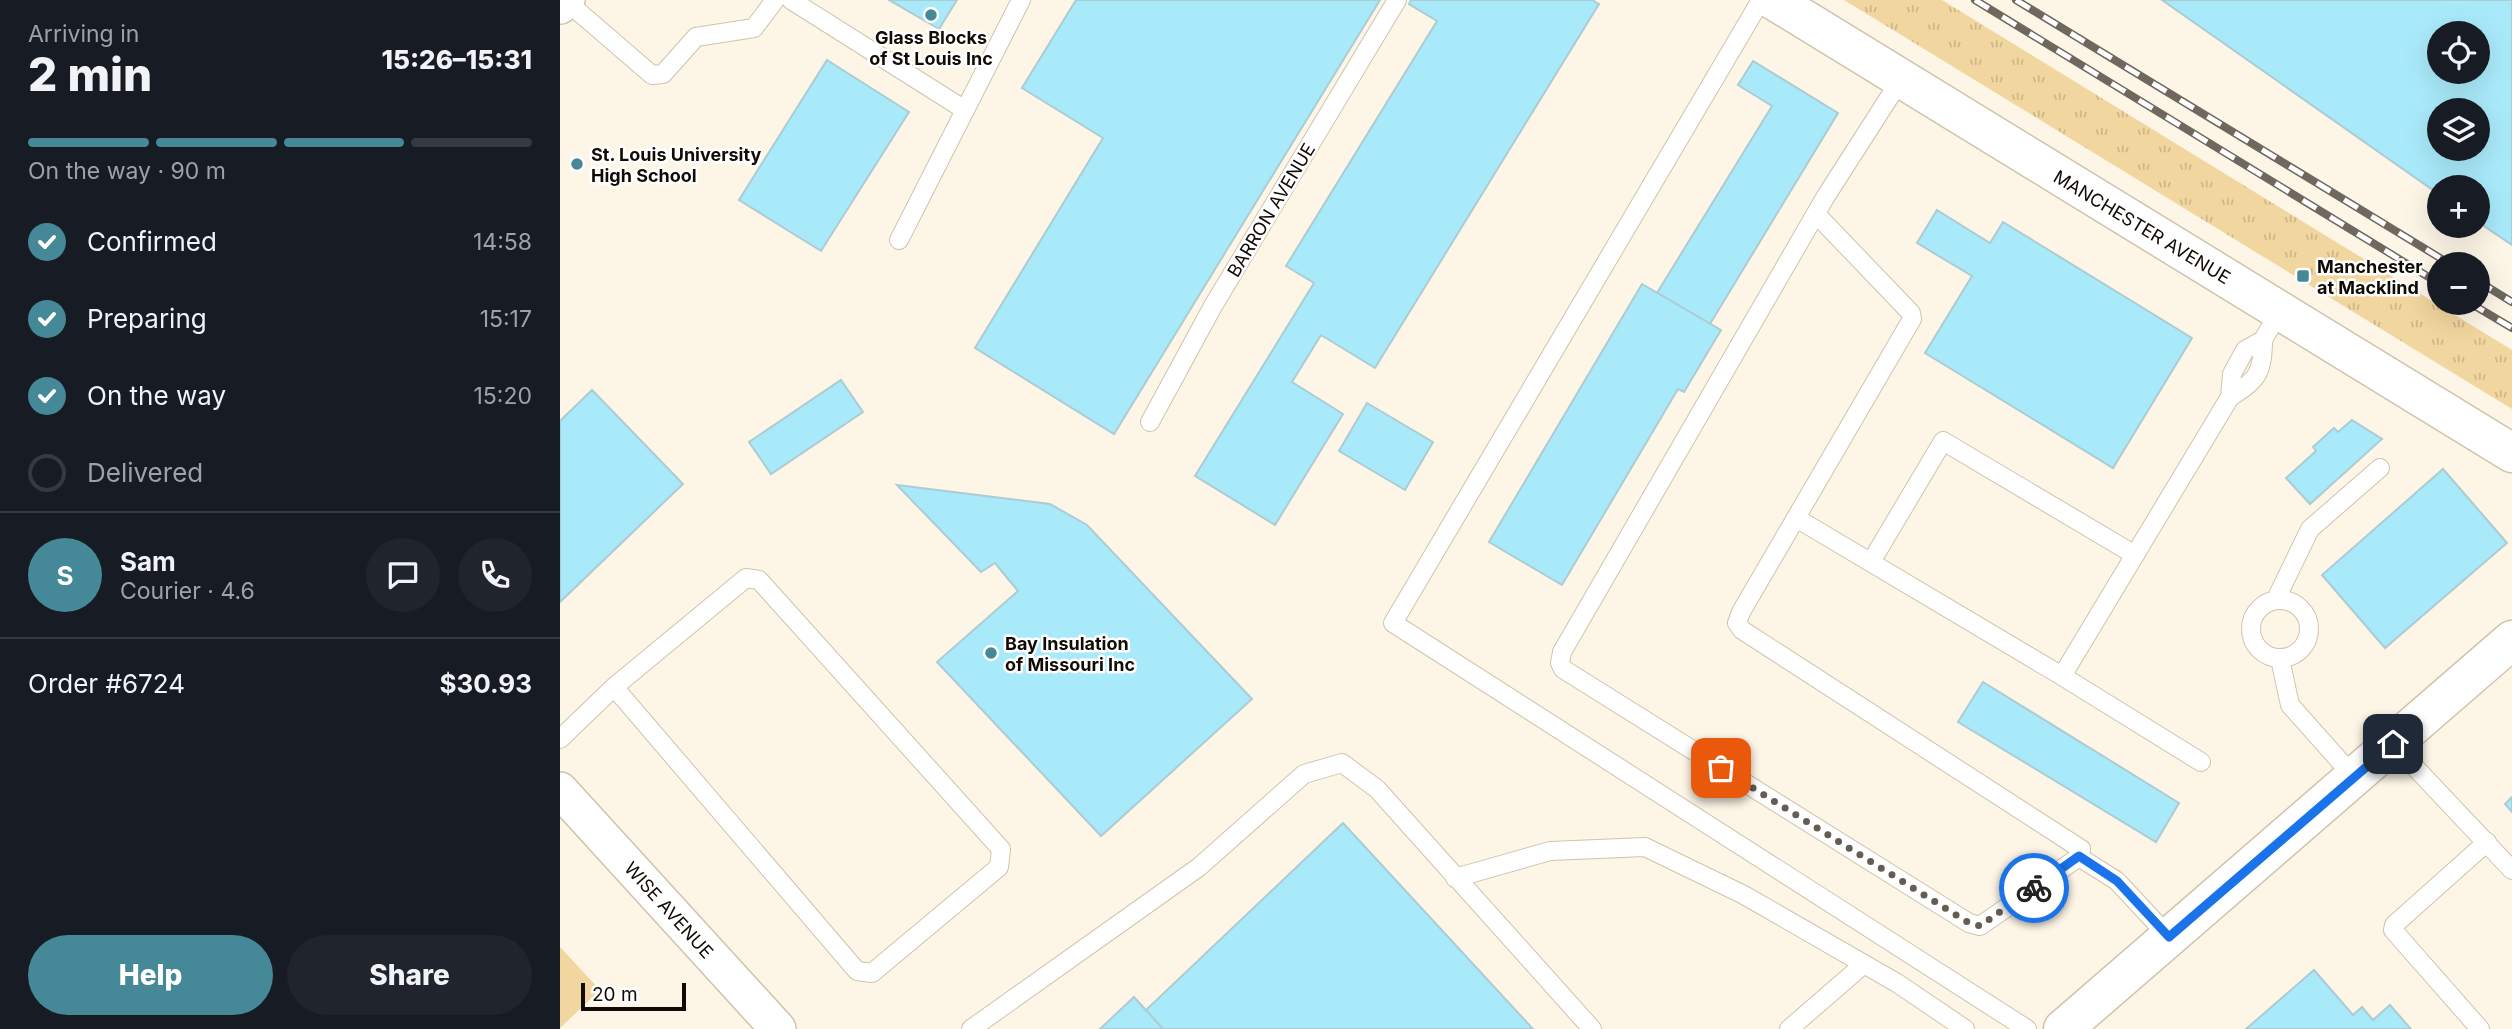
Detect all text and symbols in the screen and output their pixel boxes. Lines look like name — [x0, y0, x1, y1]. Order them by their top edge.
marker: Glass Blocks of St Louis Inc — [923, 7, 939, 23]
text: Arriving in — [28, 20, 139, 48]
map controls — [2427, 21, 2490, 315]
button: locate — [2427, 21, 2490, 84]
place label: Glass Blocks of St Louis Inc — [869, 27, 993, 69]
text: 15:26–15:31 — [381, 44, 532, 75]
text: 2 min — [28, 46, 152, 102]
button: layers — [2427, 98, 2490, 161]
street label: BARRON AVENUE — [1223, 139, 1319, 281]
place label: St. Louis University High School — [591, 144, 761, 186]
marker: St. Louis University High School — [569, 156, 585, 172]
text: On the way · 90 m — [28, 157, 226, 185]
street label: MANCHESTER AVENUE — [2050, 166, 2234, 288]
button: + — [2427, 175, 2490, 238]
icon: check — [28, 223, 66, 261]
text: Confirmed — [87, 226, 217, 257]
text: 14:58 — [473, 228, 532, 256]
button: − — [2427, 252, 2490, 315]
place label: Manchester at Macklind — [2317, 256, 2423, 298]
marker: Manchester at Macklind — [2295, 268, 2311, 284]
icon: check — [28, 300, 66, 338]
text: Preparing — [87, 303, 207, 334]
text: 15:17 — [480, 305, 532, 333]
icon: check — [28, 377, 66, 415]
text: On the way — [87, 380, 226, 411]
text: 15:20 — [474, 382, 532, 410]
text: Delivered — [87, 457, 203, 488]
button: chat — [366, 538, 440, 612]
button: phone — [458, 538, 532, 612]
text: Sam — [120, 546, 176, 577]
text: S — [56, 560, 74, 591]
text: Courier · 4.6 — [120, 577, 255, 605]
place label: Bay Insulation of Missouri Inc — [1005, 633, 1135, 675]
marker: Bay Insulation of Missouri Inc — [983, 645, 999, 661]
text: Order #6724 — [28, 668, 185, 699]
text: $30.93 — [439, 668, 532, 699]
pin — [2363, 714, 2423, 774]
icon: home — [2374, 725, 2412, 763]
pin — [1691, 738, 1751, 798]
icon: bag — [1702, 749, 1740, 787]
courier — [1999, 853, 2069, 923]
street label: WISE AVENUE — [620, 858, 718, 962]
icon: bike — [2015, 869, 2053, 907]
button: Help — [28, 935, 273, 1015]
button: Share — [287, 935, 532, 1015]
scale bar — [581, 980, 686, 1012]
text: 20 m — [592, 983, 638, 1006]

